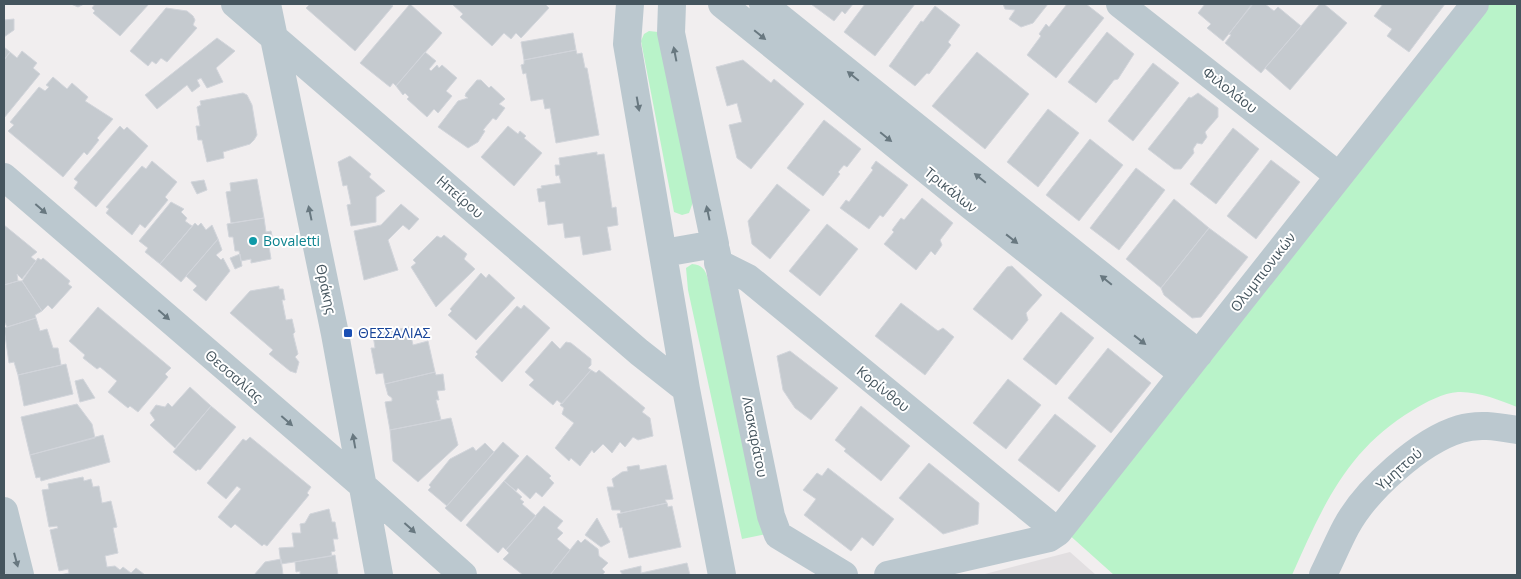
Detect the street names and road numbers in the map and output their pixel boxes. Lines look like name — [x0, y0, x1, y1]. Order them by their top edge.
street label: Φιλολάου — [1199, 62, 1262, 117]
street label: Τρικάλων — [921, 163, 982, 217]
street label: Ηπείρου — [433, 171, 488, 222]
street label: Ολυμπιονικών — [1226, 228, 1300, 315]
street label: Θράκης — [312, 262, 341, 316]
street label: Θεσσαλίας — [201, 345, 267, 406]
street label: Κορίνθου — [853, 361, 914, 416]
street label: Λασκαράτου — [738, 395, 773, 479]
street label: Υμηττού — [1372, 443, 1426, 494]

